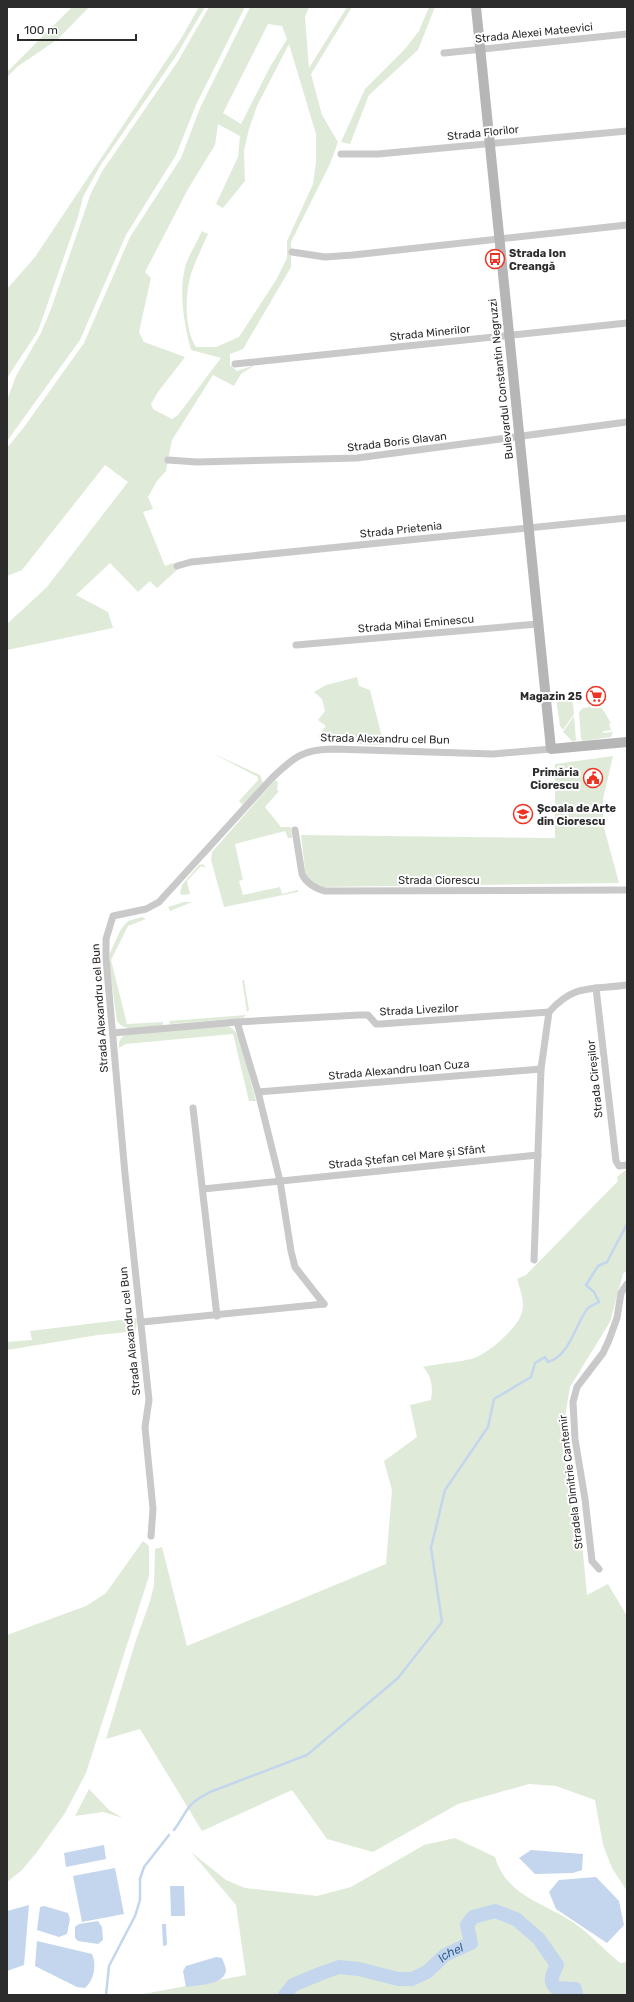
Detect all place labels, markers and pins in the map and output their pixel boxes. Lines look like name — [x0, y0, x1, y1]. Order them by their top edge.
place label: Strada Ion Creangă — [509, 247, 566, 273]
bus stop icon: Strada Ion Creangă — [484, 248, 506, 270]
supermarket icon: Magazin 25 — [585, 685, 607, 707]
place label: Magazin 25 — [520, 690, 582, 703]
place label: Primăria Ciorescu — [530, 766, 579, 792]
public building icon: Primăria Ciorescu — [582, 767, 604, 789]
place label: Școala de Arte din Ciorescu — [537, 802, 617, 828]
school or university icon: Școala de Arte din Ciorescu — [512, 803, 534, 825]

